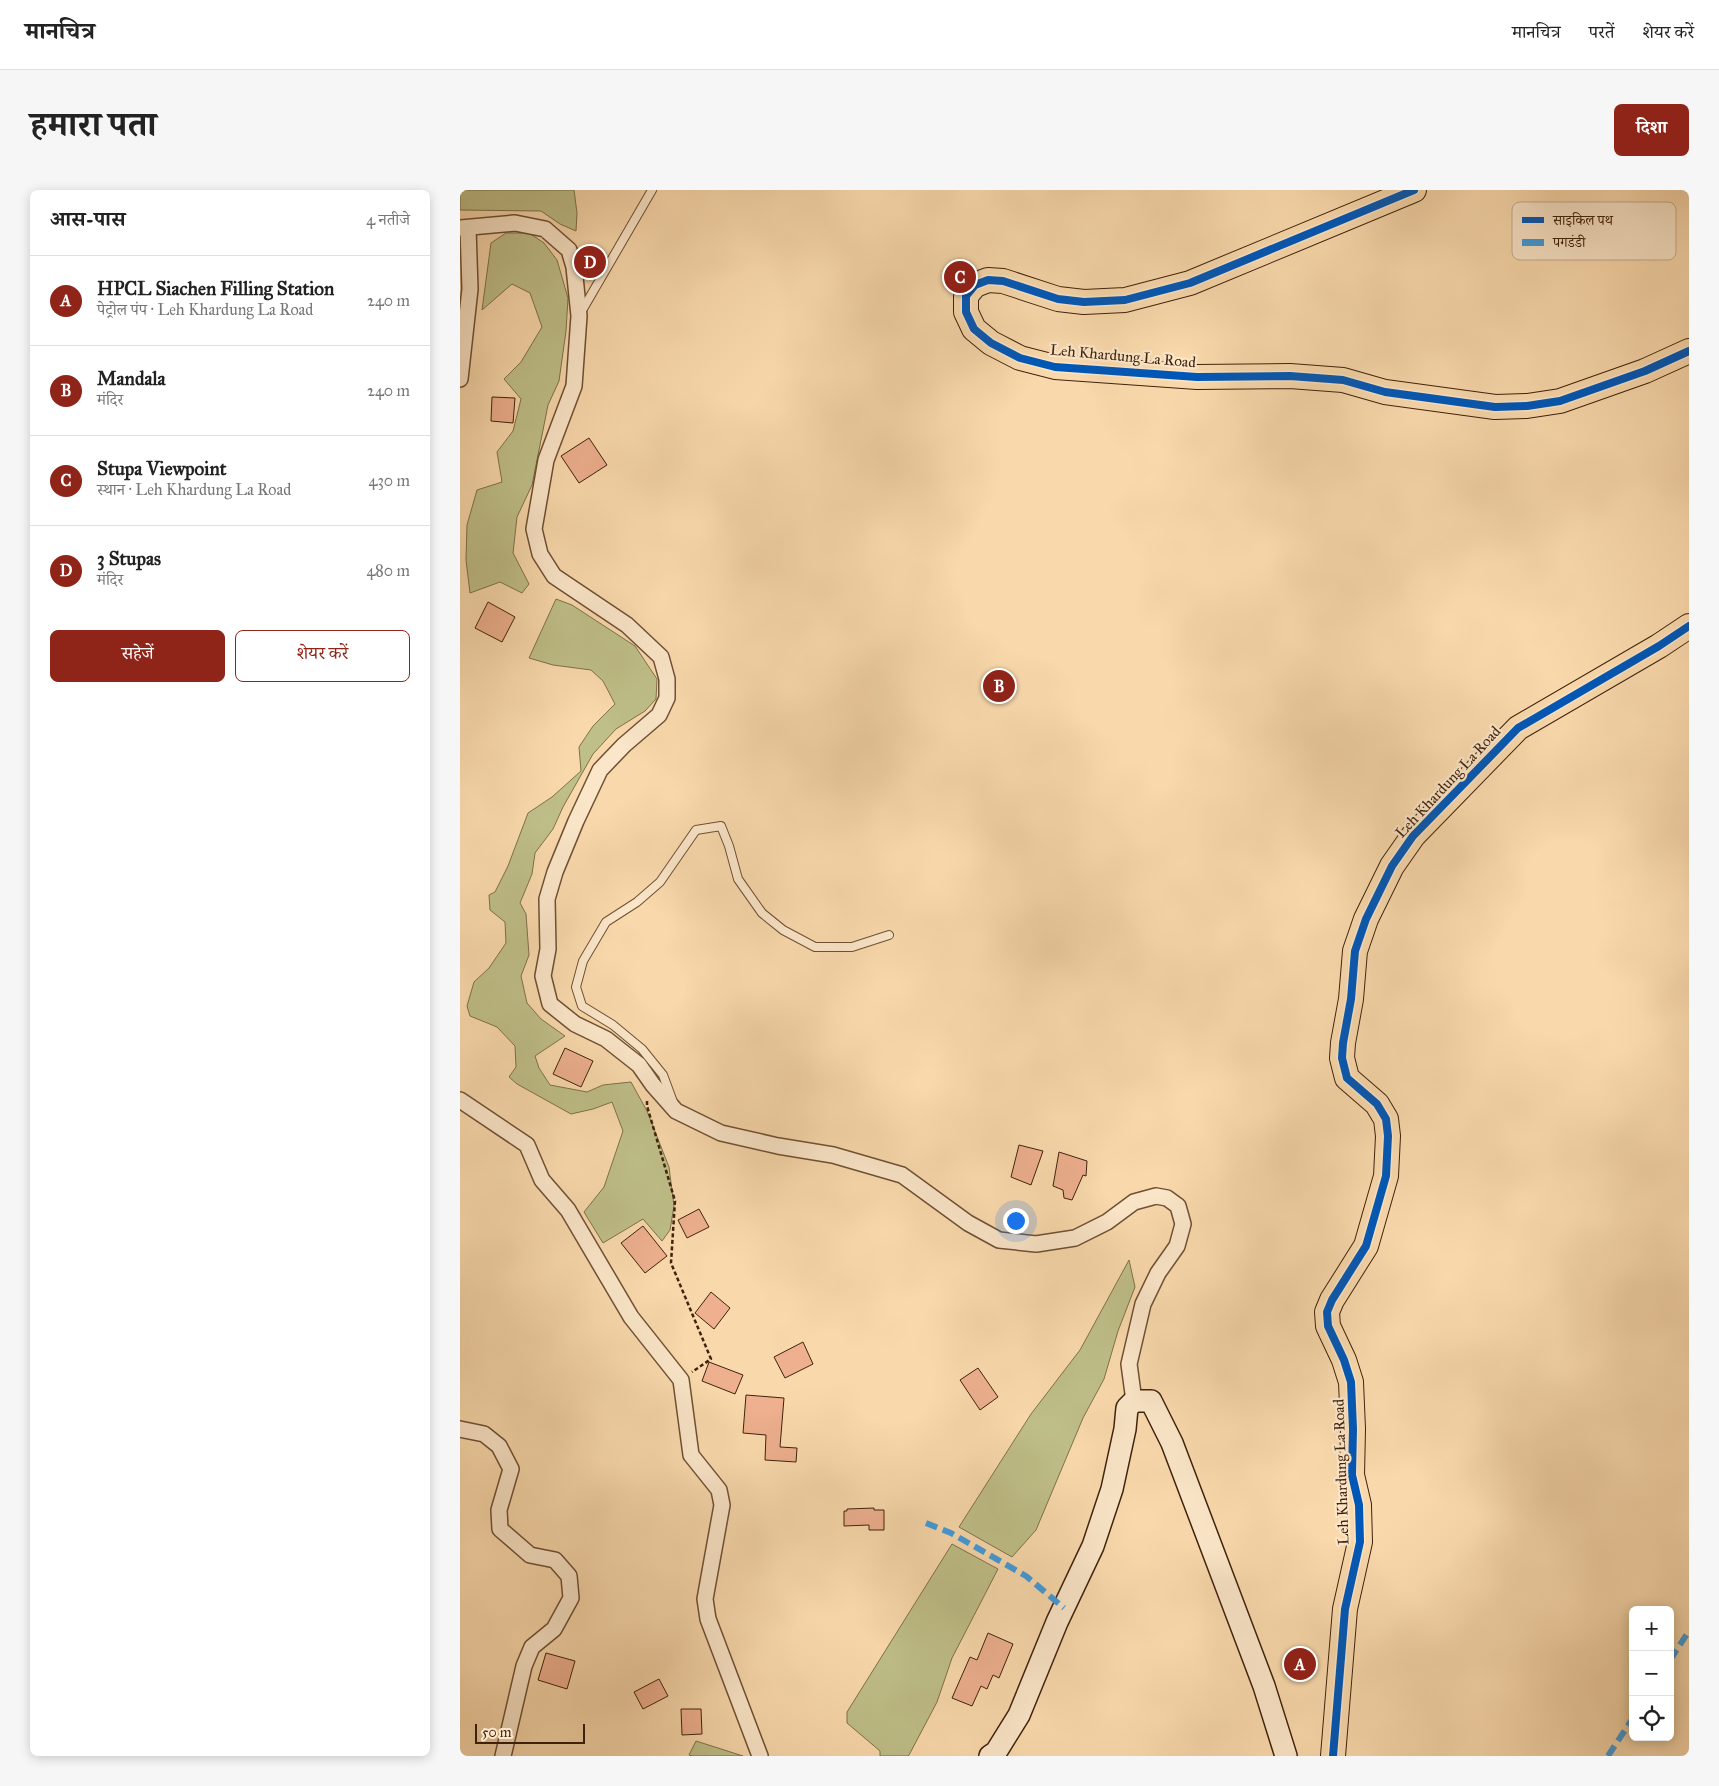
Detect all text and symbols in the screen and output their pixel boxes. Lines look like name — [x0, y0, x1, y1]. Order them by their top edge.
text: मानचित्र — [25, 16, 95, 46]
text: मानचित्र — [1512, 21, 1561, 43]
text: परतें — [1589, 21, 1614, 43]
text: शेयर करें — [1642, 21, 1694, 43]
text: हमारा पता — [30, 103, 157, 146]
button: दिशा — [1614, 104, 1689, 156]
legend — [1512, 202, 1676, 260]
text: आस-पास — [50, 206, 125, 232]
text: 4 नतीजे — [366, 210, 410, 229]
text: साइकिल पथ — [1552, 212, 1614, 229]
text: पगडंडी — [1552, 234, 1586, 251]
pin: D — [574, 243, 606, 281]
pin: C — [944, 258, 976, 296]
text: HPCL Siachen Filling Station — [97, 277, 334, 300]
text: A — [61, 291, 71, 310]
text: 240 m — [367, 291, 410, 310]
text: पेट्रोल पंप · Leh Khardung La Road — [97, 300, 313, 319]
street label: Leh Khardung La Road — [1049, 341, 1197, 371]
text: Mandala — [97, 367, 166, 390]
text: B — [61, 381, 71, 400]
text: 240 m — [367, 381, 410, 400]
text: मंदिर — [97, 390, 123, 409]
text: Stupa Viewpoint — [97, 457, 226, 480]
text: C — [61, 471, 71, 490]
text: 430 m — [368, 471, 410, 490]
text: स्थान · Leh Khardung La Road — [97, 480, 291, 499]
text: 3 Stupas — [97, 547, 161, 570]
text: D — [60, 561, 72, 580]
text: 480 m — [366, 561, 410, 580]
text: मंदिर — [97, 570, 123, 589]
button: सहेजें — [50, 630, 225, 682]
button: शेयर करें — [235, 630, 410, 682]
pin: B — [983, 667, 1015, 705]
street label: Leh Khardung La Road — [1392, 722, 1505, 842]
your location — [1003, 1208, 1029, 1234]
street label: Leh Khardung La Road — [1329, 1398, 1353, 1545]
map controls — [1629, 1606, 1674, 1741]
button: + — [1629, 1606, 1674, 1651]
pin: A — [1284, 1645, 1316, 1683]
button: − — [1629, 1651, 1674, 1696]
button: locate — [1629, 1696, 1674, 1741]
scale bar — [475, 1721, 585, 1744]
text: 50 m — [482, 1724, 511, 1741]

